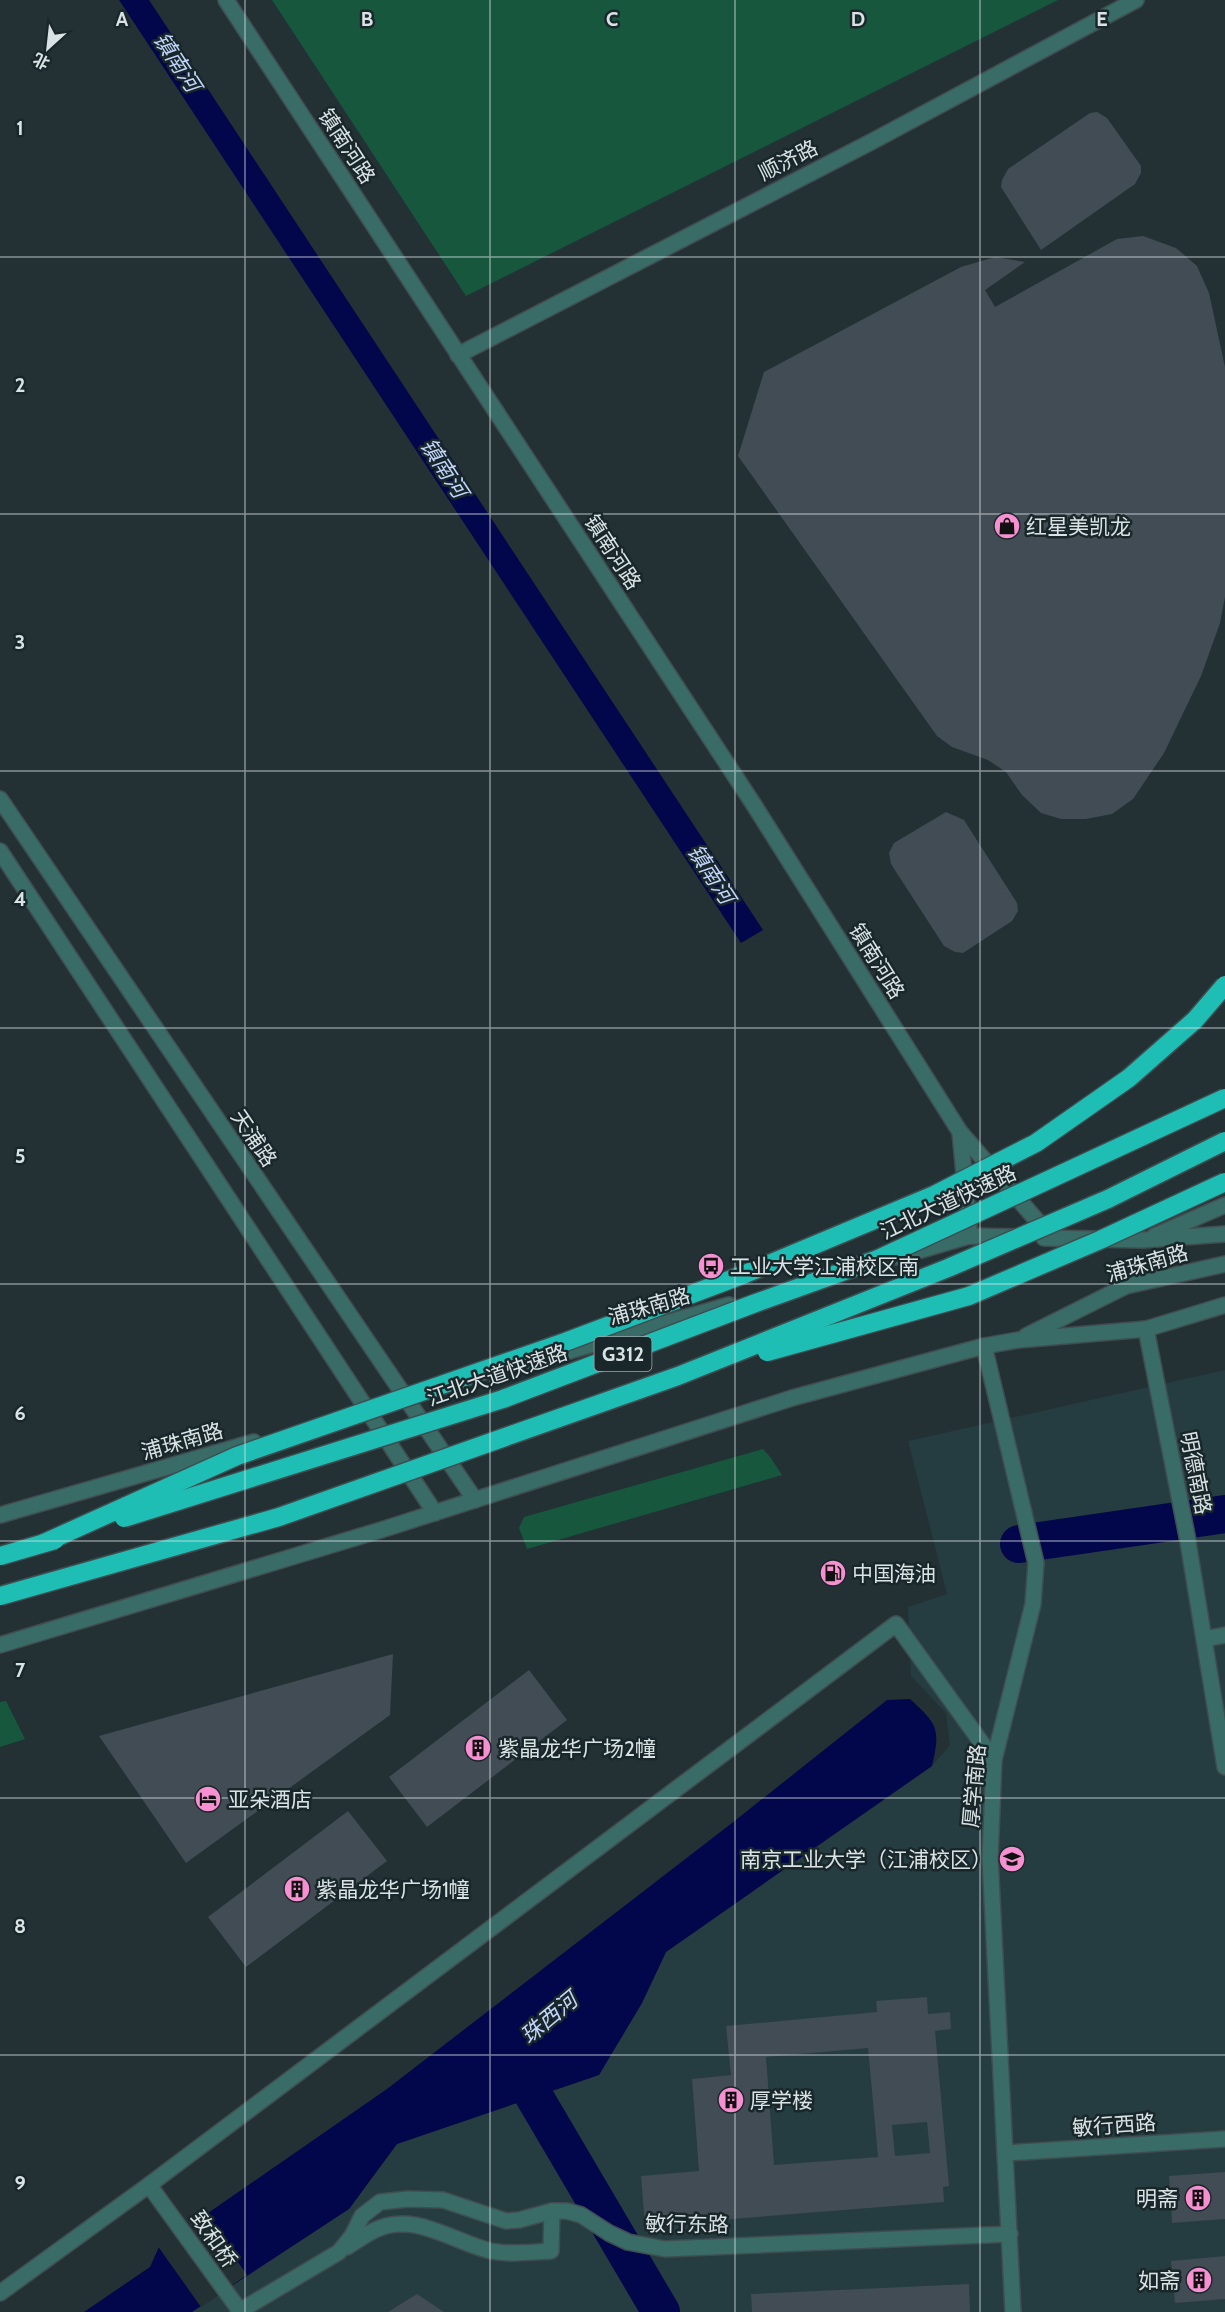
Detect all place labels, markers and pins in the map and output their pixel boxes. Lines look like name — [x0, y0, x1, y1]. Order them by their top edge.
shop icon: 红星美凯龙 — [992, 511, 1022, 541]
place label: 红星美凯龙 — [1026, 514, 1131, 539]
bus stop icon: 工业大学江浦校区南 — [696, 1251, 726, 1281]
place label: 工业大学江浦校区南 — [730, 1254, 919, 1279]
fuel station icon: 中国海油 — [818, 1558, 848, 1588]
place label: 中国海油 — [852, 1561, 936, 1586]
building icon: 紫晶龙华广场2幢 — [463, 1733, 493, 1763]
place label: 紫晶龙华广场2幢 — [498, 1736, 656, 1761]
hotel icon: 亚朵酒店 — [193, 1784, 223, 1814]
place label: 亚朵酒店 — [228, 1787, 312, 1812]
school or university icon: 南京工业大学（江浦校区） — [997, 1844, 1027, 1874]
place label: 南京工业大学（江浦校区） — [740, 1847, 992, 1872]
building icon: 紫晶龙华广场1幢 — [282, 1874, 312, 1904]
place label: 紫晶龙华广场1幢 — [316, 1877, 470, 1902]
building icon: 厚学楼 — [716, 2085, 746, 2115]
place label: 厚学楼 — [750, 2088, 813, 2113]
building icon: 明斋 — [1183, 2183, 1213, 2213]
place label: 明斋 — [1136, 2186, 1178, 2211]
building icon: 如斋 — [1184, 2265, 1214, 2295]
place label: 如斋 — [1138, 2268, 1180, 2293]

